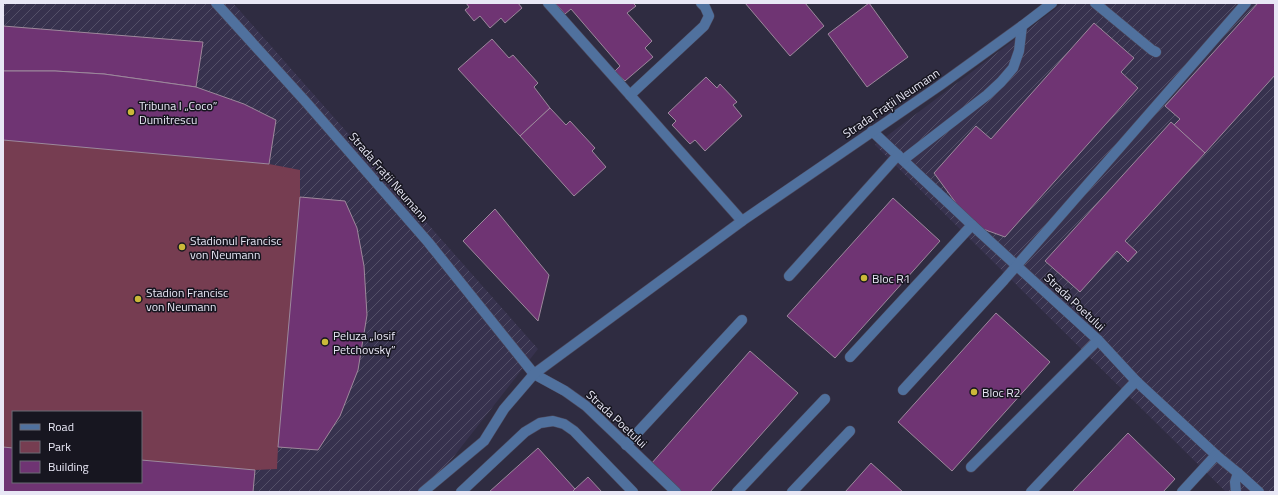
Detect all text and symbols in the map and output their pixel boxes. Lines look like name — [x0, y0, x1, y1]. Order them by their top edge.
street label: Strada Frații Neumann — [839, 63, 943, 143]
place label: Tribuna I „Coco” Dumitrescu — [139, 96, 218, 129]
marker: Tribuna I „Coco” Dumitrescu — [126, 107, 136, 117]
street label: Strada Frații Neumann — [345, 128, 433, 226]
place label: Stadionul Francisc von Neumann — [190, 231, 282, 264]
marker: Stadionul Francisc von Neumann — [177, 242, 187, 252]
place label: Bloc R1 — [872, 269, 910, 288]
street label: Strada Poetului — [1040, 269, 1110, 335]
marker: Bloc R1 — [859, 273, 869, 283]
place label: Stadion Francisc von Neumann — [146, 283, 228, 316]
marker: Stadion Francisc von Neumann — [133, 294, 143, 304]
place label: Peluza „Iosif Petchovsky” — [333, 326, 396, 359]
marker: Peluza „Iosif Petchovsky” — [320, 337, 330, 347]
place label: Bloc R2 — [982, 383, 1020, 402]
street label: Strada Poetului — [582, 386, 652, 452]
marker: Bloc R2 — [969, 387, 979, 397]
legend — [12, 411, 142, 483]
text: Road — [48, 417, 74, 436]
text: Park — [48, 437, 71, 456]
text: Building — [48, 457, 89, 476]

